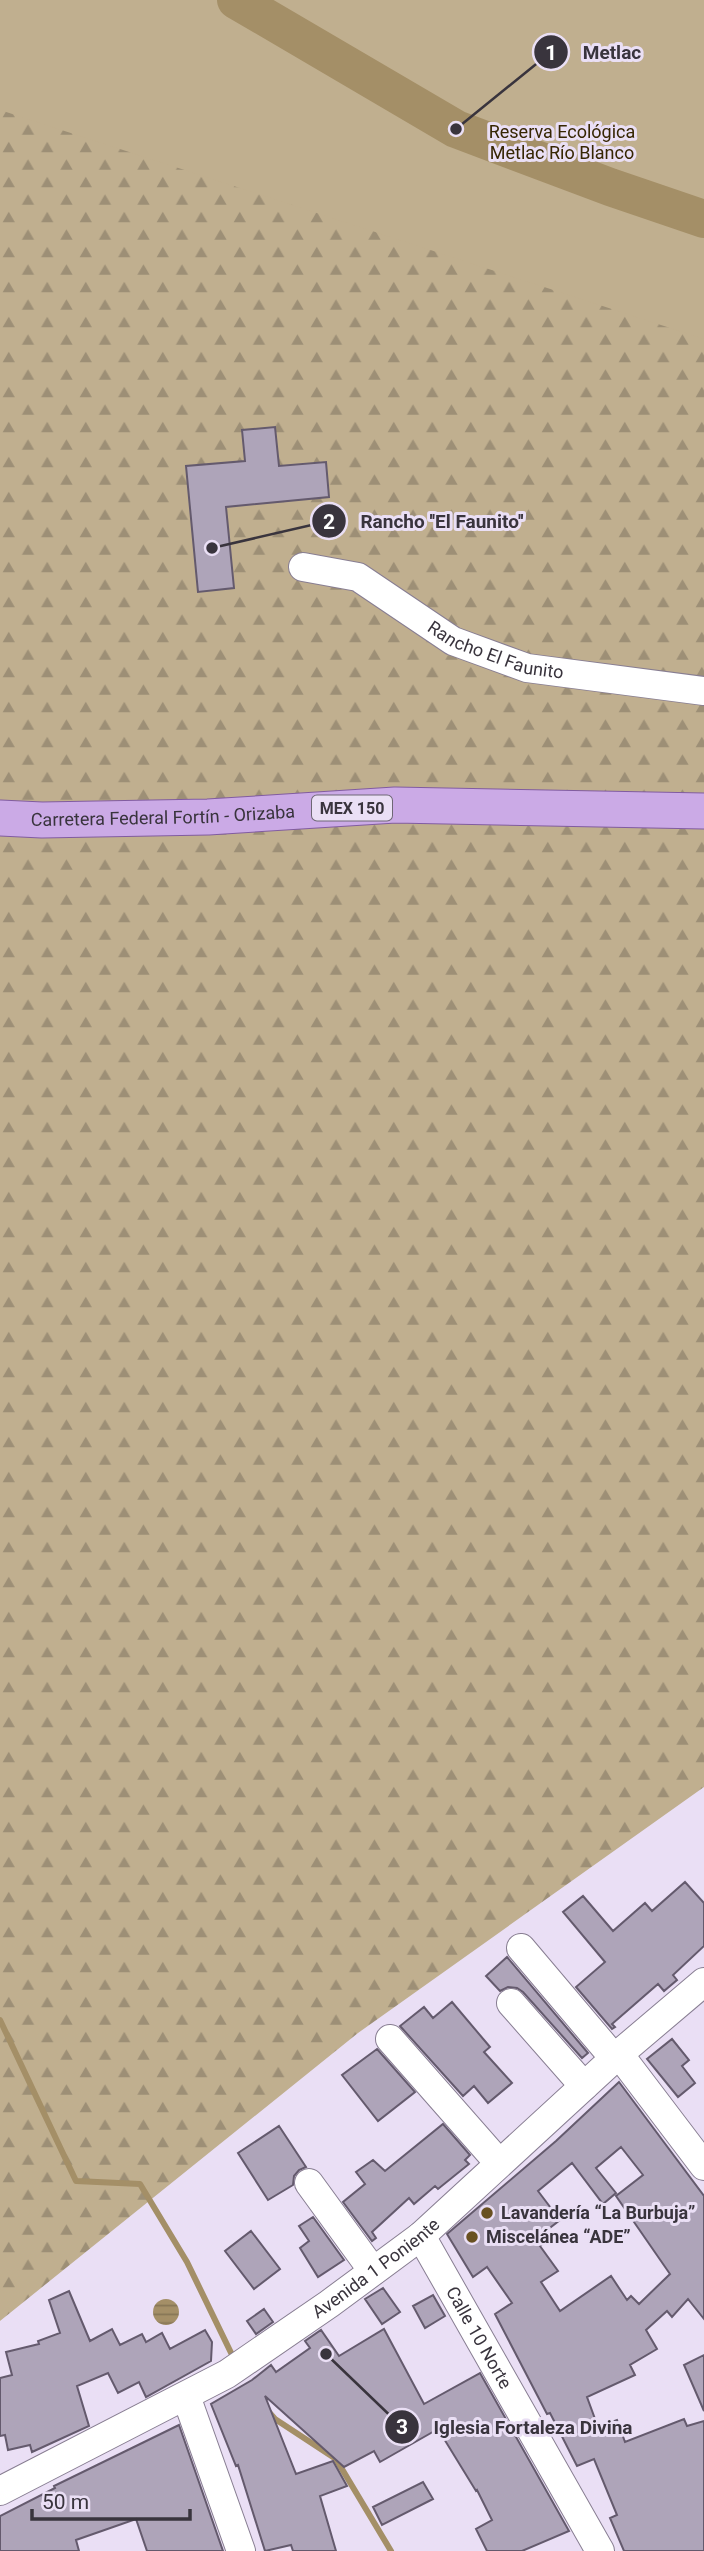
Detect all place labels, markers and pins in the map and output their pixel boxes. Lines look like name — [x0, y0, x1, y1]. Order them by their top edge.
callout: Metlac — [534, 32, 655, 72]
callout: Rancho ''El Faunito'' — [311, 501, 537, 541]
place label: Lavandería “La Burbuja” — [501, 2202, 695, 2223]
marker: Lavandería “La Burbuja” — [479, 2205, 495, 2221]
place label: Miscelánea “ADE” — [486, 2226, 631, 2247]
marker: Miscelánea “ADE” — [464, 2229, 480, 2245]
callout: Iglesia Fortaleza Divina — [384, 2407, 647, 2447]

